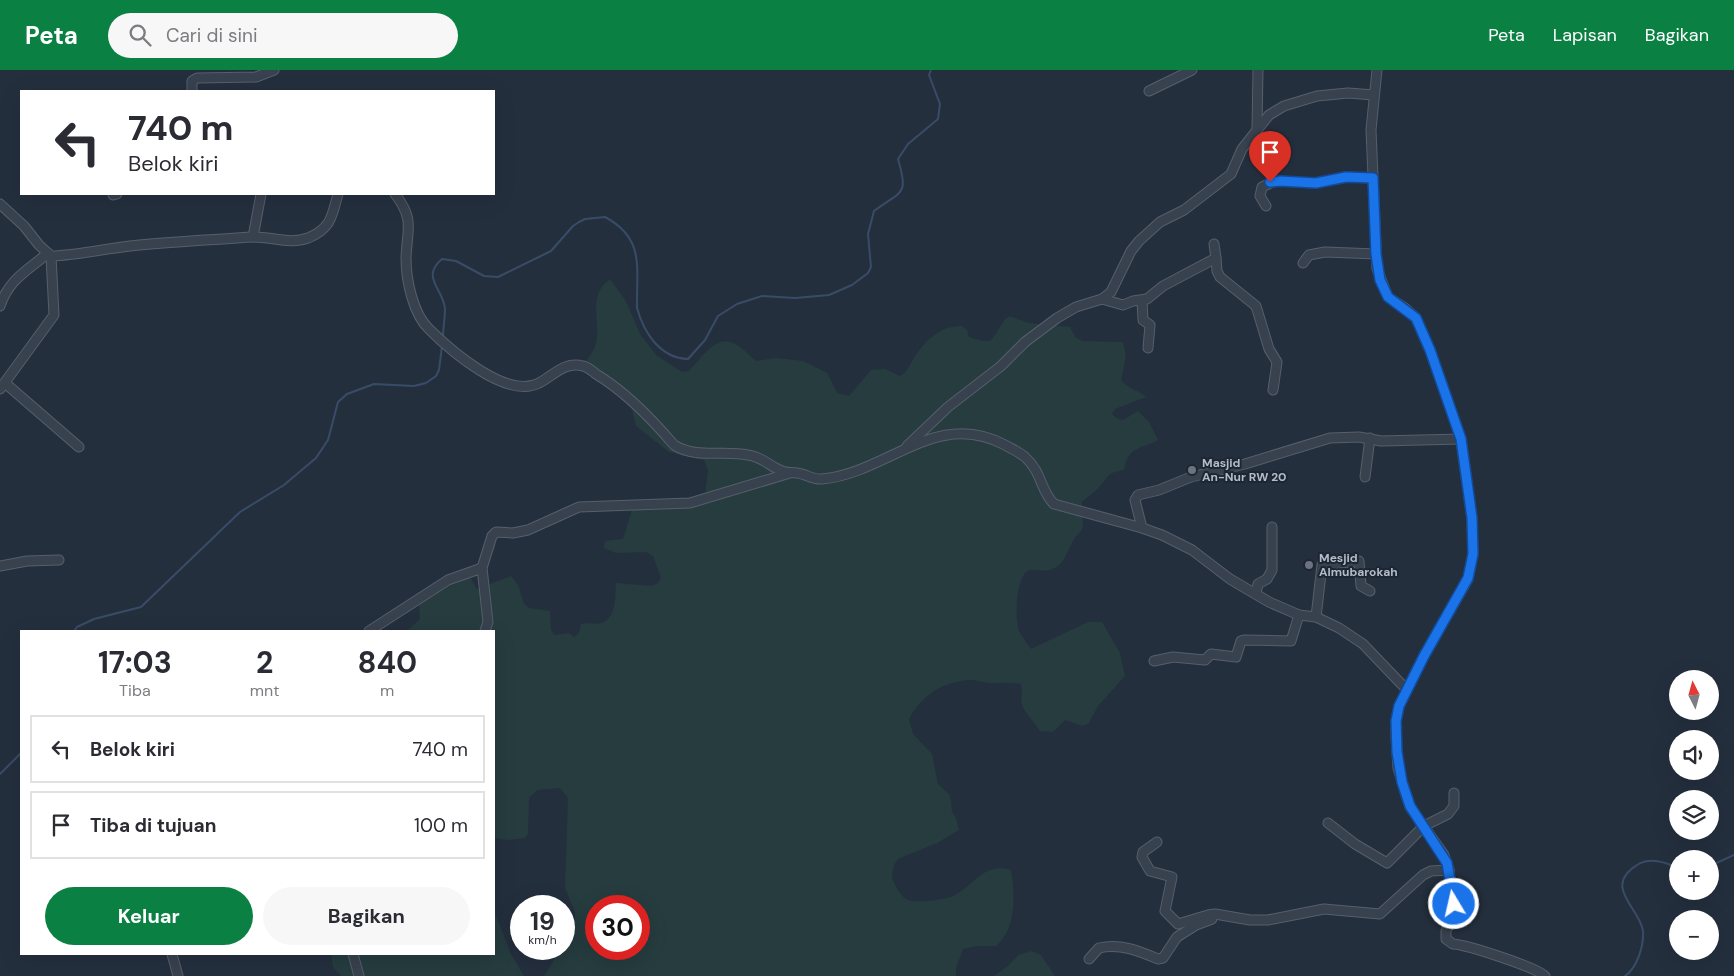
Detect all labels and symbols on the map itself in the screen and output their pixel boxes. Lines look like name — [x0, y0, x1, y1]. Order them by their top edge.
pin — [1249, 131, 1291, 182]
place label: Masjid An-Nur RW 20 — [1202, 455, 1287, 485]
marker: Masjid An-Nur RW 20 — [1186, 464, 1198, 476]
place label: Mesjid Almubarokah — [1319, 550, 1398, 580]
marker: Mesjid Almubarokah — [1303, 559, 1315, 571]
north arrow — [1669, 670, 1719, 720]
position arrow — [1427, 877, 1479, 929]
speed limit sign: 30 — [585, 895, 650, 960]

